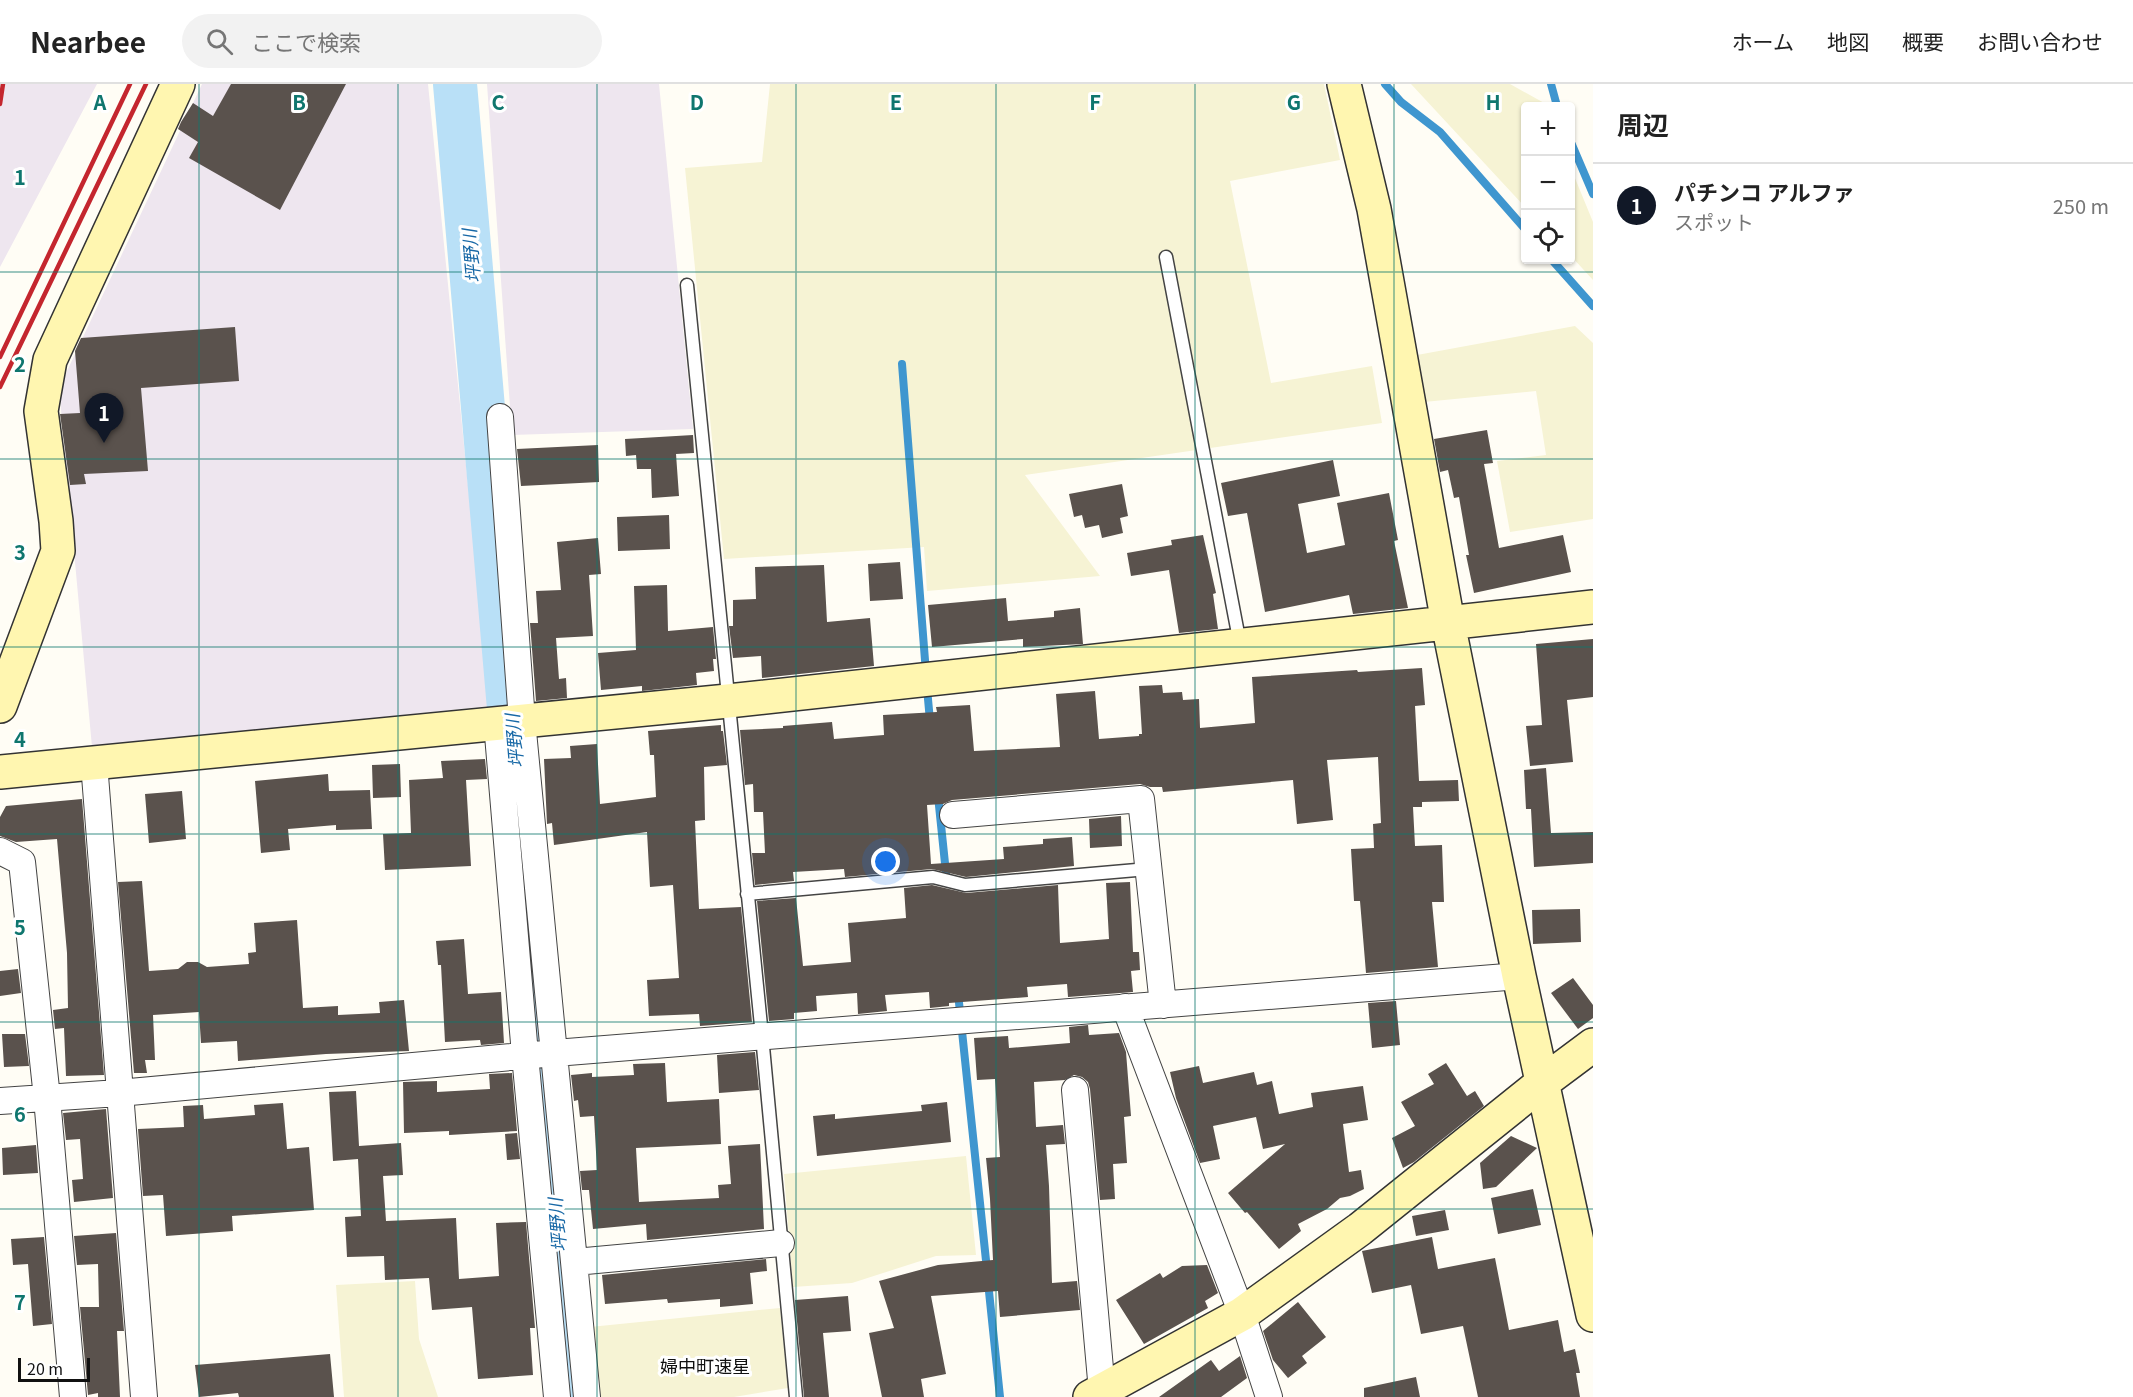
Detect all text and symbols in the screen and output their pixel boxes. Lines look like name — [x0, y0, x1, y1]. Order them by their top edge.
search box — [182, 14, 602, 68]
text: Nearbee — [30, 21, 146, 61]
icon: search — [203, 25, 236, 58]
text: ここで検索 — [251, 25, 361, 57]
text: ホーム — [1732, 26, 1794, 56]
text: 地図 — [1827, 26, 1869, 56]
text: 概要 — [1902, 26, 1944, 56]
text: お問い合わせ — [1977, 26, 2103, 56]
text: A — [93, 87, 107, 116]
text: B — [292, 87, 306, 116]
text: C — [491, 87, 505, 116]
text: D — [690, 87, 704, 116]
text: E — [890, 87, 902, 116]
text: F — [1089, 87, 1101, 116]
text: G — [1287, 87, 1301, 116]
text: H — [1485, 87, 1501, 116]
map controls — [1521, 102, 1575, 264]
button: + — [1521, 102, 1575, 156]
text: 周辺 — [1617, 105, 1669, 142]
button: − — [1521, 156, 1575, 210]
text: 1 — [14, 162, 26, 191]
text: パチンコ アルファ — [1674, 175, 1855, 207]
text: 1 — [1631, 191, 1642, 220]
text: 250 m — [2053, 191, 2109, 220]
text: スポット — [1674, 207, 1754, 236]
button: locate — [1521, 210, 1575, 264]
water label: 坪野川 — [455, 226, 485, 284]
text: 2 — [14, 349, 26, 378]
pin: 1 — [84, 394, 124, 443]
text: 3 — [14, 537, 26, 566]
water label: 坪野川 — [498, 711, 528, 769]
text: 4 — [14, 724, 26, 753]
your location — [871, 847, 900, 876]
text: 5 — [14, 912, 26, 941]
text: 6 — [14, 1099, 26, 1128]
water label: 坪野川 — [541, 1195, 571, 1253]
text: 7 — [14, 1287, 26, 1316]
district label: 婦中町速星 — [660, 1352, 750, 1378]
scale bar — [18, 1355, 90, 1382]
text: 20 m — [27, 1356, 63, 1380]

